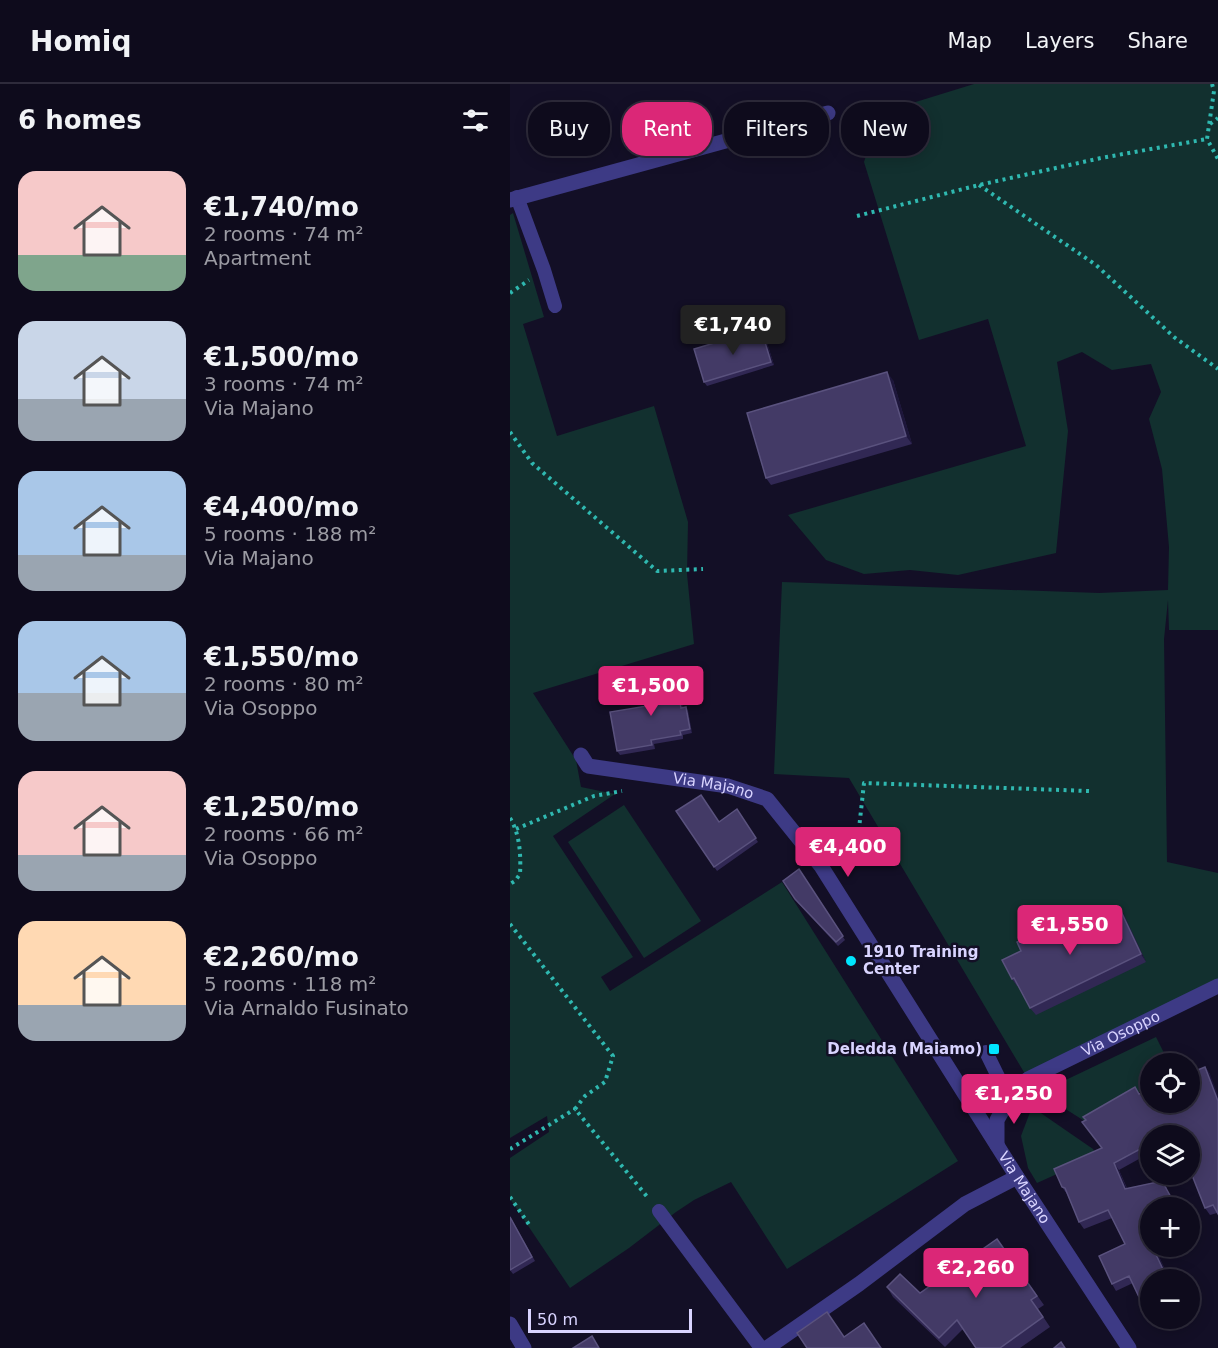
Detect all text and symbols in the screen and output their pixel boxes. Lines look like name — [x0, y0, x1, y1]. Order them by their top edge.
text: Homiq — [30, 25, 132, 58]
text: Map — [948, 29, 992, 53]
text: Layers — [1025, 29, 1094, 53]
text: Share — [1127, 29, 1188, 53]
chip: Buy — [528, 102, 610, 156]
chip: Rent — [622, 102, 712, 156]
chip: Filters — [724, 102, 829, 156]
chip: New — [841, 102, 929, 156]
icon: filters — [459, 104, 492, 137]
text: 6 homes — [18, 105, 142, 135]
text: €1,740/mo — [204, 192, 359, 222]
icon: home — [66, 195, 138, 267]
text: 2 rooms · 74 m² — [204, 222, 364, 246]
text: Apartment — [204, 246, 311, 270]
pin: €1,740 — [684, 305, 782, 356]
text: €1,740 — [694, 312, 772, 336]
text: €1,500/mo — [204, 342, 359, 372]
icon: home — [66, 345, 138, 417]
text: 3 rooms · 74 m² — [204, 372, 364, 396]
text: Via Majano — [204, 396, 314, 420]
text: €4,400/mo — [204, 492, 359, 522]
icon: home — [66, 495, 138, 567]
text: 5 rooms · 188 m² — [204, 522, 376, 546]
text: Via Majano — [204, 546, 314, 570]
text: €1,550/mo — [204, 642, 359, 672]
icon: home — [66, 645, 138, 717]
pin: €1,500 — [602, 666, 700, 717]
text: 2 rooms · 80 m² — [204, 672, 364, 696]
text: €1,500 — [612, 673, 690, 697]
text: Via Osoppo — [204, 696, 317, 720]
street label: Via Majano — [672, 769, 756, 803]
text: €1,250/mo — [204, 792, 359, 822]
icon: home — [66, 795, 138, 867]
text: 2 rooms · 66 m² — [204, 822, 364, 846]
pin: €4,400 — [799, 827, 897, 878]
text: €4,400 — [809, 834, 887, 858]
text: Via Osoppo — [204, 846, 317, 870]
pin: €1,550 — [1021, 905, 1119, 956]
text: €1,550 — [1031, 912, 1109, 936]
text: €2,260/mo — [204, 942, 359, 972]
place label: 1910 Training Center — [863, 943, 978, 978]
icon: home — [66, 945, 138, 1017]
marker: 1910 Training Center — [844, 954, 858, 968]
text: 5 rooms · 118 m² — [204, 972, 376, 996]
text: Via Arnaldo Fusinato — [204, 996, 409, 1020]
street label: Via Osoppo — [1079, 1007, 1163, 1060]
place label: Deledda (Maiamo) — [827, 1040, 982, 1058]
marker: Deledda (Maiamo) — [987, 1042, 1001, 1056]
map controls — [1140, 1053, 1200, 1329]
button: locate — [1140, 1053, 1200, 1113]
pin: €1,250 — [965, 1074, 1063, 1125]
text: €1,250 — [975, 1081, 1053, 1105]
button: layers — [1140, 1125, 1200, 1185]
street label: Via Majano — [994, 1148, 1054, 1227]
button: + — [1140, 1197, 1200, 1257]
pin: €2,260 — [927, 1248, 1025, 1299]
text: €2,260 — [937, 1255, 1015, 1279]
button: − — [1140, 1269, 1200, 1329]
scale bar — [528, 1306, 692, 1334]
text: 50 m — [537, 1310, 578, 1329]

